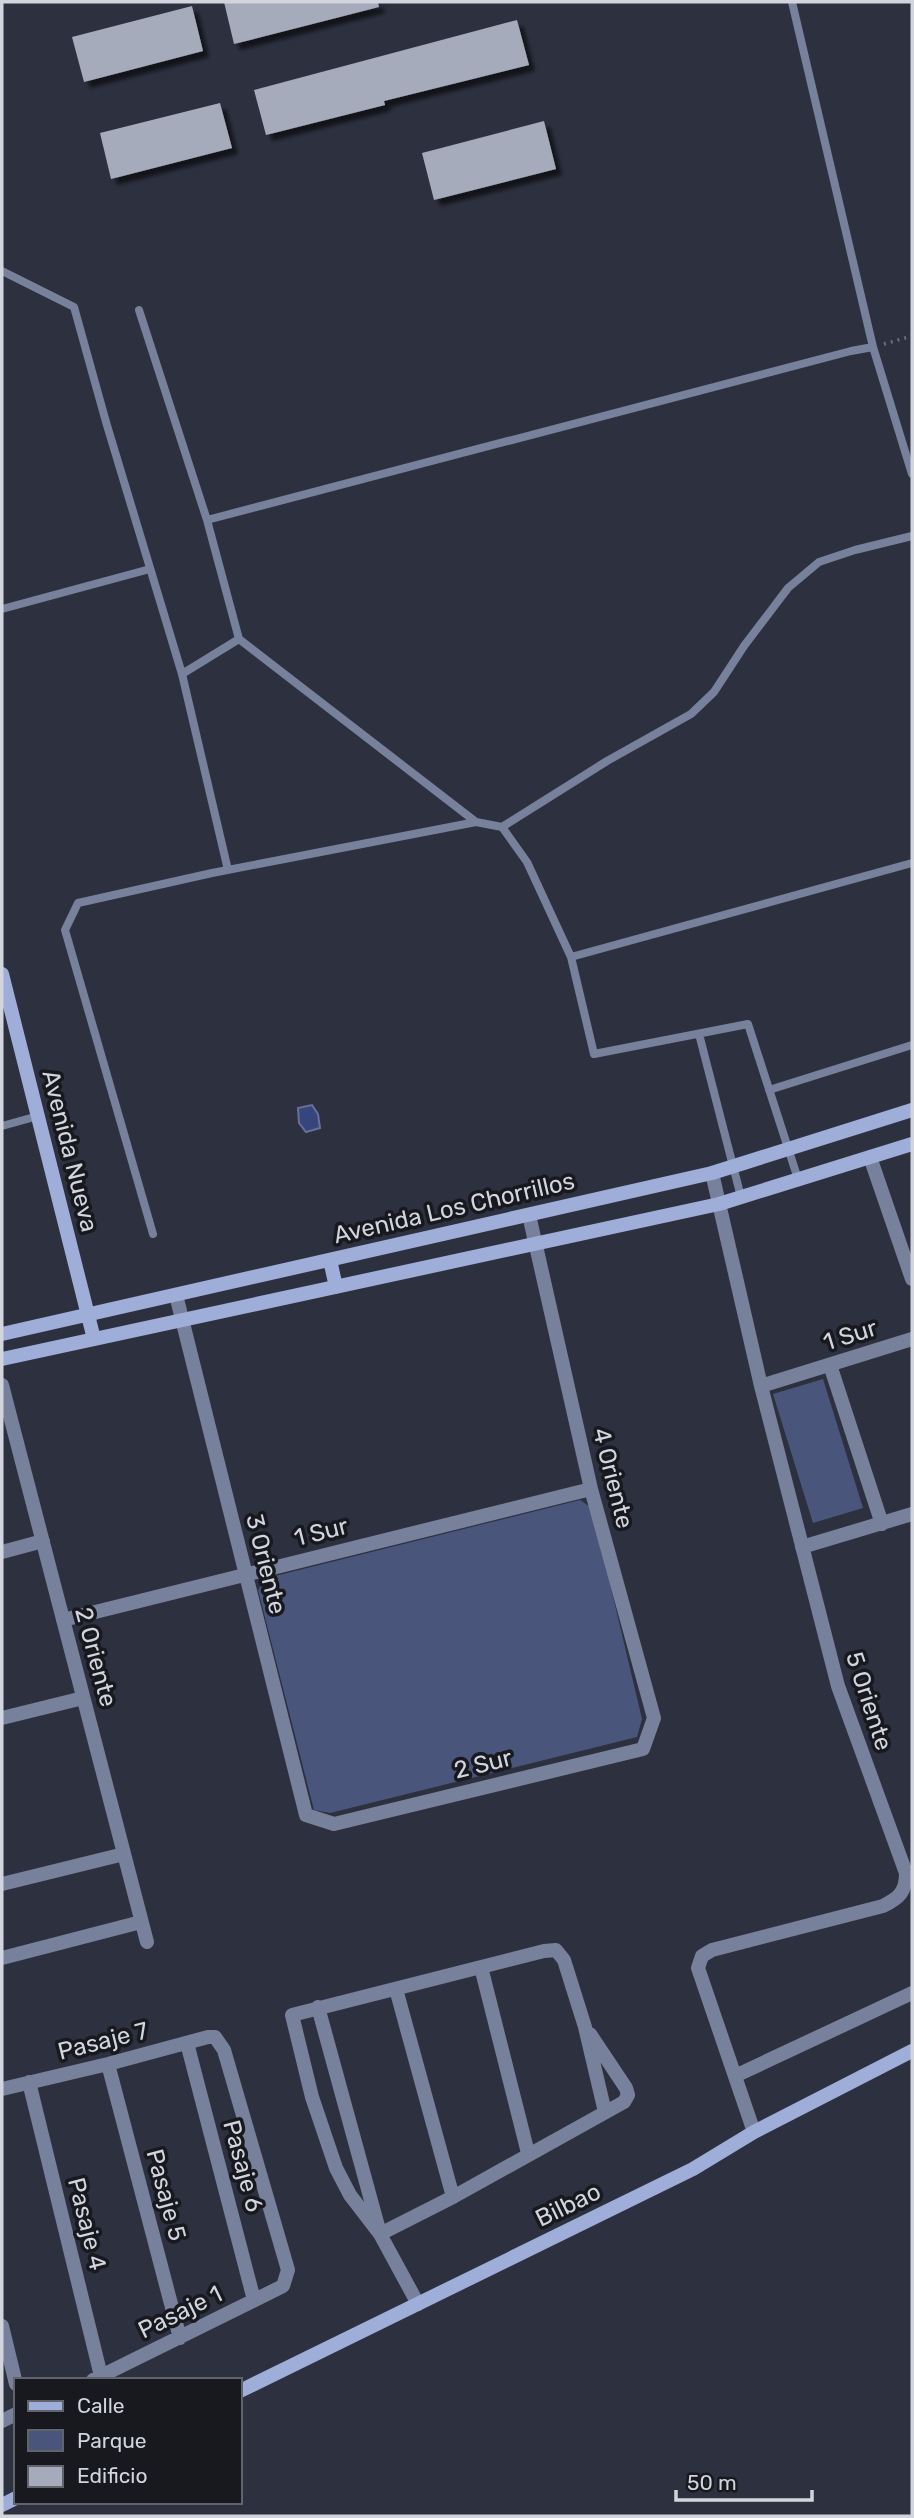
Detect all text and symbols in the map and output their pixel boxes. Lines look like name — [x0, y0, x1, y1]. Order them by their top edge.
street label: Avenida Nueva — [36, 1067, 104, 1235]
street label: Avenida Los Chorrillos — [331, 1167, 577, 1249]
street label: 1 Sur — [820, 1314, 880, 1356]
street label: 4 Oriente — [587, 1425, 639, 1531]
street label: 3 Oriente — [240, 1511, 292, 1617]
street label: 1 Sur — [291, 1512, 351, 1552]
street label: 2 Oriente — [69, 1604, 123, 1710]
street label: 5 Oriente — [840, 1648, 898, 1754]
street label: 2 Sur — [451, 1743, 515, 1785]
street label: Pasaje 7 — [55, 2016, 151, 2066]
street label: Pasaje 6 — [217, 2117, 269, 2215]
street label: Pasaje 5 — [140, 2146, 192, 2244]
street label: Pasaje 4 — [62, 2175, 112, 2273]
street label: Bilbao — [531, 2177, 605, 2233]
street label: Pasaje 1 — [133, 2280, 227, 2344]
legend — [14, 2378, 242, 2504]
text: Calle — [77, 2393, 125, 2418]
text: Parque — [77, 2428, 147, 2453]
scale bar — [676, 2458, 813, 2502]
text: Edificio — [77, 2463, 147, 2488]
text: 50 m — [687, 2470, 737, 2495]

